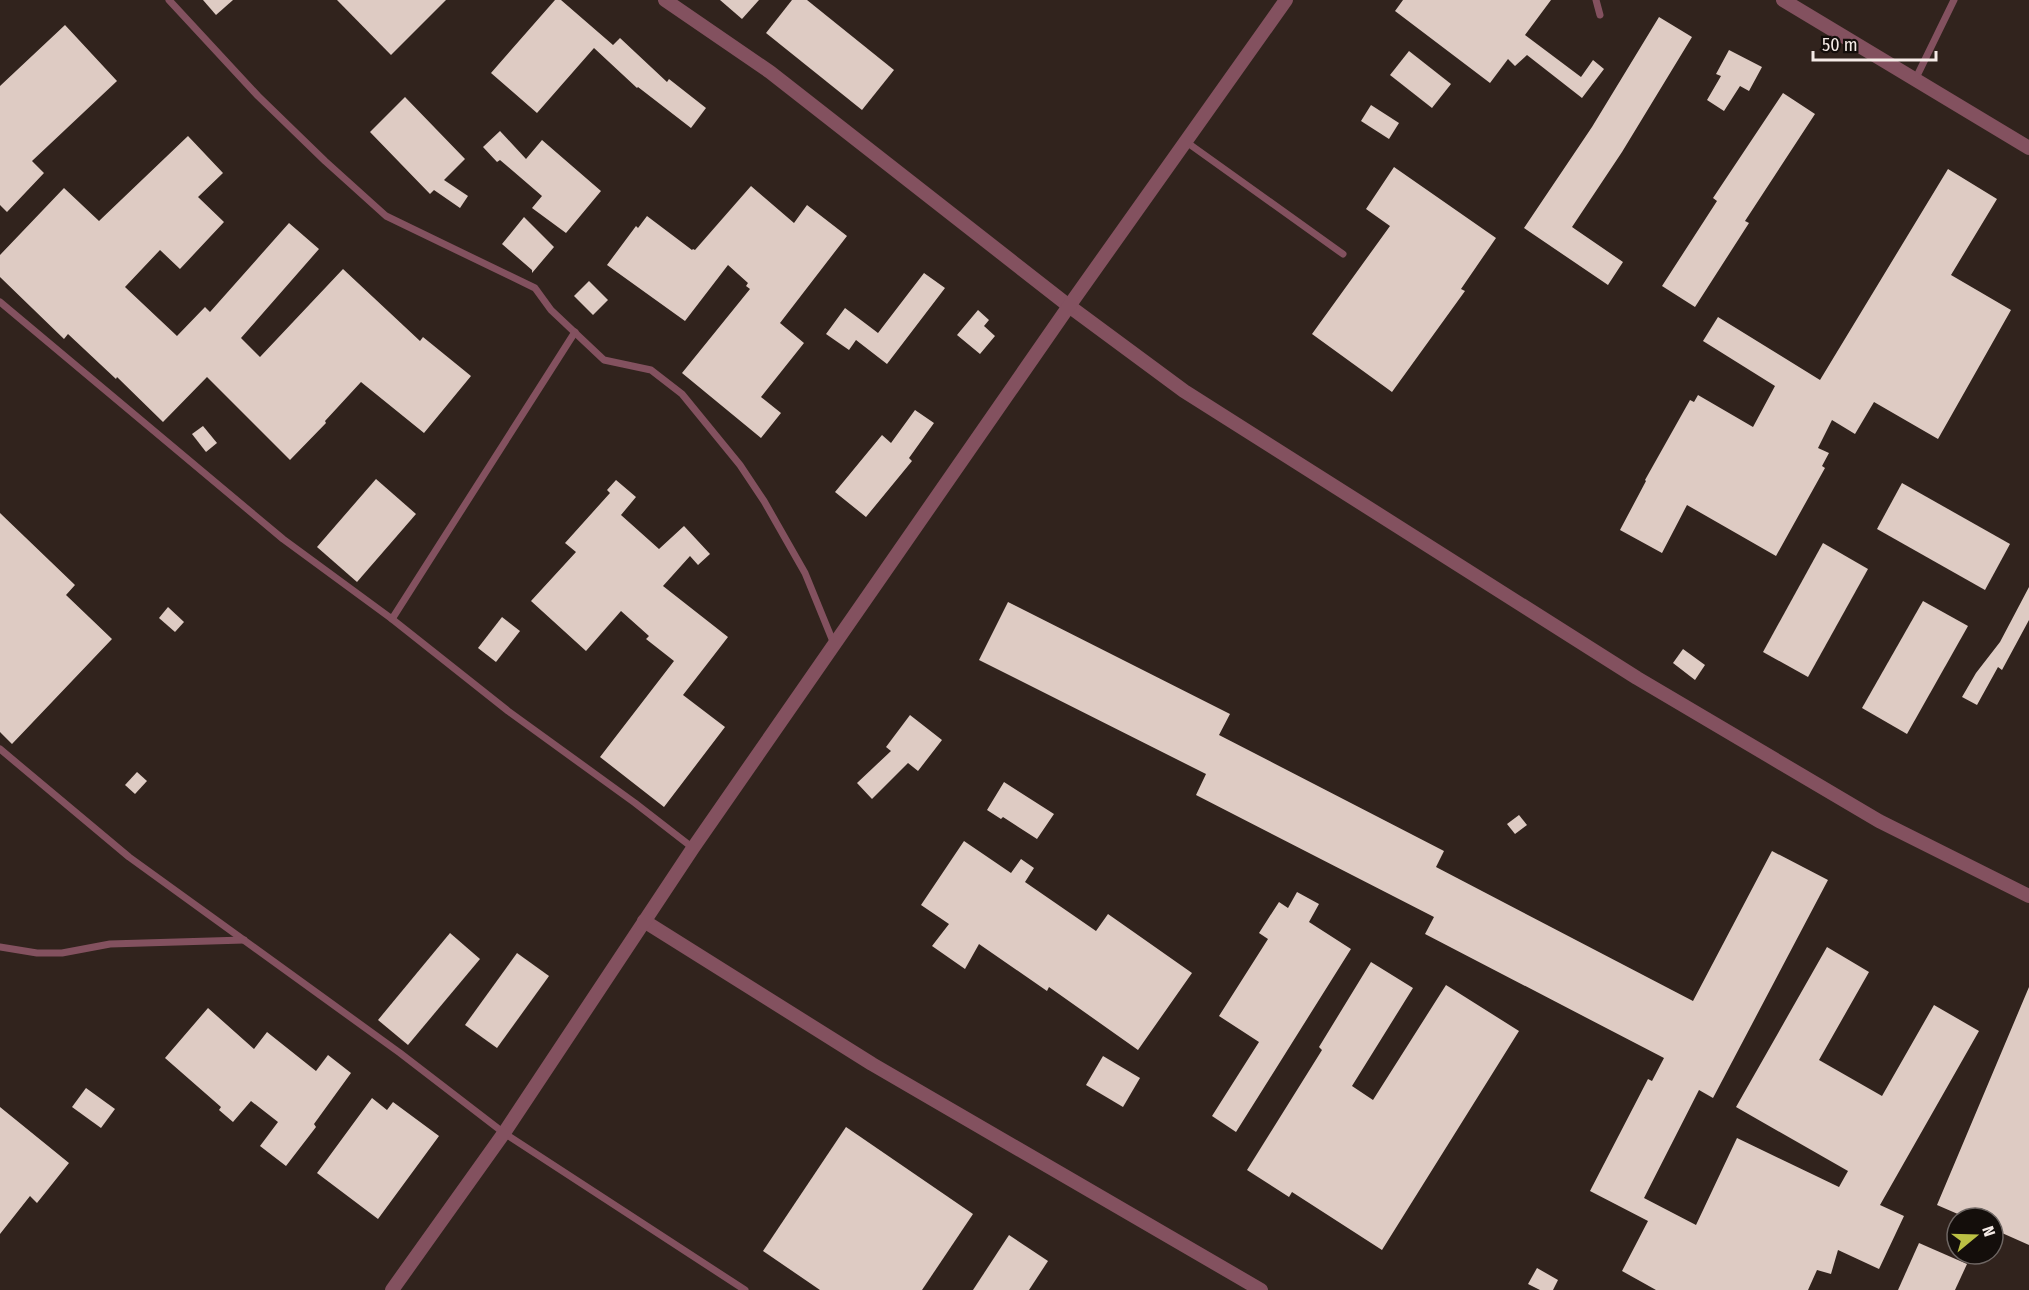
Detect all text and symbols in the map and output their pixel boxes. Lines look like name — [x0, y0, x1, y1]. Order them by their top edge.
scale bar — [1813, 24, 1936, 62]
text: 50 m — [1822, 34, 1858, 56]
north arrow — [1945, 1206, 2005, 1266]
text: N — [1978, 1224, 1999, 1239]

